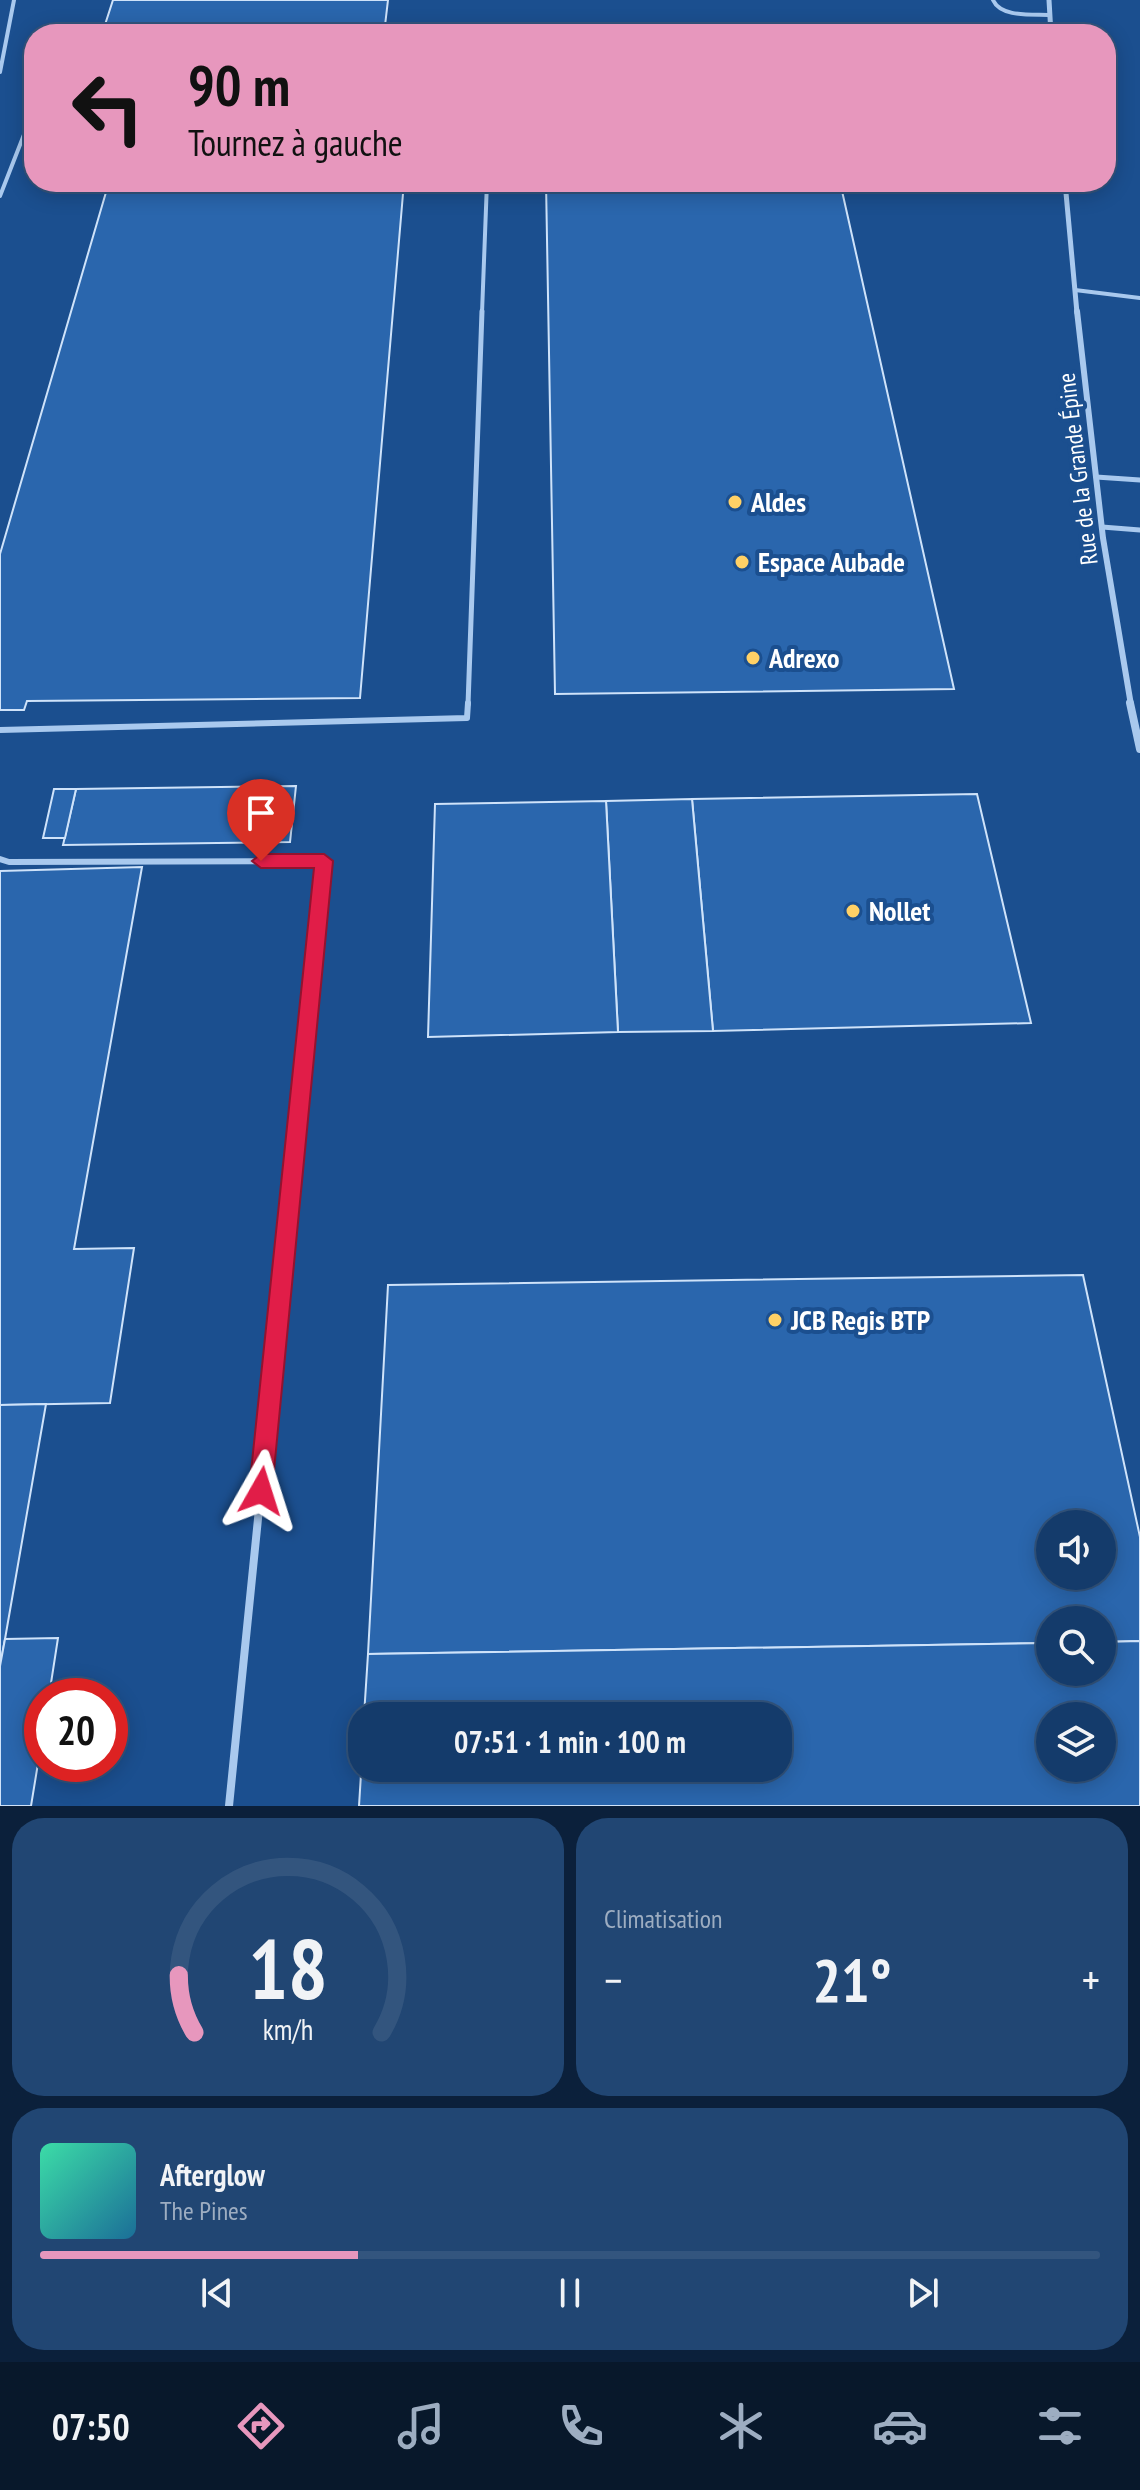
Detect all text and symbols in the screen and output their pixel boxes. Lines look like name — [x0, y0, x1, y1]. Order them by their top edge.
text: 90 m — [188, 49, 290, 121]
icon: left — [56, 56, 160, 160]
text: Tournez à gauche — [188, 119, 403, 166]
street label: Rue de la Grande Épine — [1050, 371, 1105, 567]
place label: Aldes — [750, 483, 806, 520]
marker: Aldes — [726, 493, 744, 511]
place label: Espace Aubade — [758, 543, 905, 580]
marker: Espace Aubade — [733, 553, 751, 571]
place label: Adrexo — [768, 639, 839, 676]
marker: Adrexo — [744, 649, 762, 667]
pin — [227, 779, 295, 861]
icon: arrive — [239, 791, 283, 835]
place label: Nollet — [869, 892, 930, 929]
marker: Nollet — [844, 902, 862, 920]
place label: JCB Regis BTP — [790, 1301, 930, 1338]
marker: JCB Regis BTP — [766, 1311, 784, 1329]
position arrow — [219, 1449, 303, 1533]
map controls — [1036, 1510, 1116, 1782]
button: sound — [1036, 1510, 1116, 1590]
button: search — [1036, 1606, 1116, 1686]
speed limit sign: 20 — [24, 1678, 128, 1782]
button: layers — [1036, 1702, 1116, 1782]
text: 07:51 · 1 min · 100 m — [454, 1722, 686, 1761]
text: Climatisation — [604, 1902, 722, 1935]
text: 18 — [248, 1914, 328, 2022]
text: 21° — [812, 1941, 892, 2019]
text: − — [604, 1951, 622, 2008]
text: + — [1082, 1951, 1100, 2008]
text: km/h — [263, 2011, 313, 2048]
text: Afterglow — [160, 2155, 265, 2194]
text: The Pines — [160, 2194, 248, 2227]
icon: previous — [195, 2271, 239, 2315]
icon: pause — [548, 2271, 592, 2315]
icon: next — [901, 2271, 945, 2315]
icon: directions — [233, 2398, 289, 2454]
icon: music — [393, 2398, 449, 2454]
icon: phone — [553, 2398, 609, 2454]
icon: climate — [713, 2398, 769, 2454]
icon: car — [872, 2398, 928, 2454]
icon: filters — [1032, 2398, 1088, 2454]
text: 07:50 — [52, 2403, 130, 2450]

